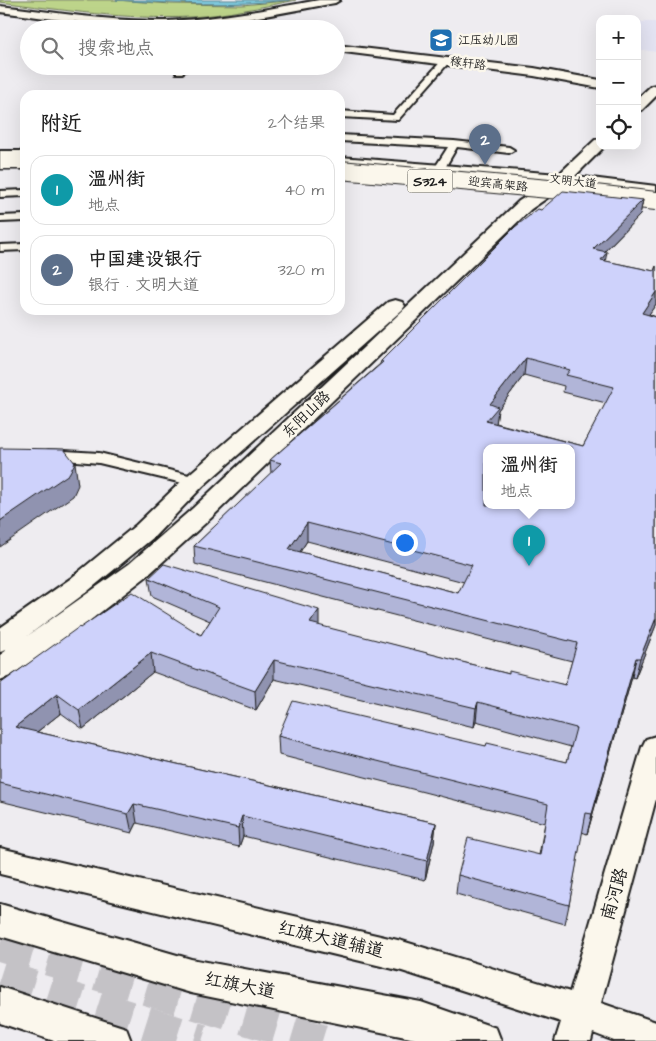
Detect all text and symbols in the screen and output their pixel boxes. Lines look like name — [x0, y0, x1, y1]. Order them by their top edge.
map controls — [596, 15, 641, 150]
button: + — [596, 15, 641, 60]
search box — [20, 20, 345, 75]
school or university icon: 江压幼儿园 — [428, 27, 454, 53]
place label: 江压幼儿园 — [458, 32, 518, 49]
icon: search — [38, 34, 66, 62]
text: 搜索地点 — [78, 35, 154, 62]
street label: 稼轩路 — [449, 53, 487, 74]
button: − — [596, 60, 641, 105]
button: locate — [596, 105, 641, 150]
text: 附近 — [40, 109, 82, 138]
text: 2个结果 — [268, 112, 325, 134]
pin: 2 — [469, 124, 501, 165]
text: 温州街 — [88, 166, 145, 193]
road number: S324 — [408, 170, 452, 192]
street label: 文明大道 — [548, 170, 598, 193]
street label: 迎宾高架路 — [467, 173, 529, 196]
text: 1 — [56, 179, 58, 201]
text: 40 m — [284, 179, 324, 201]
text: 地点 — [88, 194, 120, 216]
text: 中国建设银行 — [88, 246, 202, 273]
text: 2 — [52, 259, 62, 281]
text: 320 m — [278, 259, 324, 281]
text: 银行 · 文明大道 — [88, 274, 199, 296]
street label: 东阳山路 — [277, 386, 335, 443]
popup — [483, 444, 575, 509]
text: 温州街 — [500, 452, 558, 479]
text: 地点 — [500, 480, 533, 502]
pin: 1 — [513, 525, 545, 566]
your location — [392, 530, 418, 556]
street label: 南河路 — [595, 865, 634, 924]
street label: 红旗大道辅道 — [275, 915, 386, 964]
street label: 红旗大道 — [202, 966, 278, 1005]

